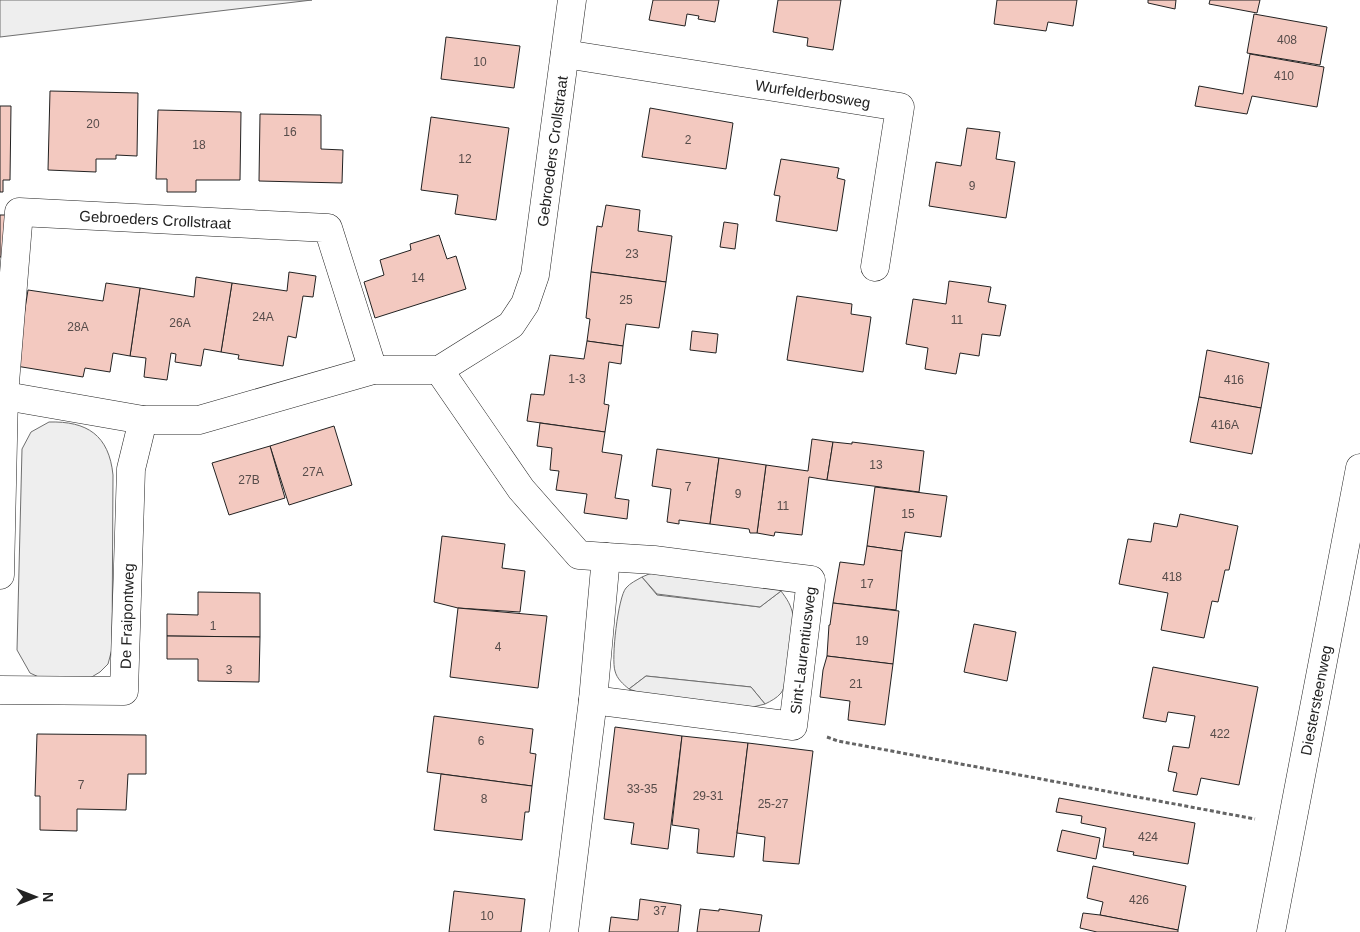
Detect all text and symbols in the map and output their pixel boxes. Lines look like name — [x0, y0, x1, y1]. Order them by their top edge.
house number: 408 — [1277, 33, 1297, 47]
house number: 10 — [473, 55, 487, 69]
house number: 410 — [1274, 69, 1294, 83]
street label: Gebroeders Crollstraat — [533, 74, 570, 228]
street label: Wurfelderbosweg — [754, 76, 872, 111]
house number: 20 — [86, 117, 100, 131]
house number: 16 — [283, 125, 297, 139]
house number: 2 — [685, 133, 692, 147]
house number: 18 — [192, 138, 206, 152]
house number: 12 — [458, 152, 472, 166]
house number: 9 — [969, 179, 976, 193]
street label: Gebroeders Crollstraat — [79, 207, 232, 232]
house number: 23 — [625, 247, 639, 261]
house number: 14 — [411, 271, 425, 285]
house number: 25 — [619, 293, 633, 307]
house number: 24A — [252, 310, 274, 324]
house number: 11 — [951, 313, 964, 327]
house number: 26A — [169, 316, 191, 330]
house number: 28A — [67, 320, 89, 334]
house number: 1-3 — [568, 372, 586, 386]
house number: 416 — [1224, 373, 1244, 387]
house number: 416A — [1211, 418, 1239, 432]
house number: 13 — [869, 458, 883, 472]
house number: 27A — [302, 465, 324, 479]
house number: 27B — [238, 473, 260, 487]
house number: 7 — [685, 480, 692, 494]
house number: 9 — [735, 487, 742, 501]
house number: 11 — [777, 499, 790, 513]
house number: 15 — [901, 507, 915, 521]
street label: De Fraipontweg — [116, 563, 137, 669]
house number: 418 — [1162, 570, 1182, 584]
house number: 17 — [860, 577, 874, 591]
street label: Sint-Laurentiusweg — [786, 585, 819, 715]
house number: 1 — [210, 619, 217, 633]
house number: 19 — [855, 634, 869, 648]
house number: 4 — [495, 640, 502, 654]
street label: Diestersteenweg — [1297, 644, 1334, 757]
house number: 3 — [226, 663, 233, 677]
house number: 21 — [849, 677, 863, 691]
house number: 422 — [1210, 727, 1230, 741]
house number: 6 — [478, 734, 485, 748]
house number: 7 — [78, 778, 85, 792]
house number: 33-35 — [627, 782, 658, 796]
house number: 29-31 — [693, 789, 724, 803]
house number: 8 — [481, 792, 488, 806]
house number: 25-27 — [758, 797, 789, 811]
house number: 424 — [1138, 830, 1158, 844]
north arrow — [10, 872, 60, 922]
text: N — [40, 892, 56, 902]
house number: 426 — [1129, 893, 1149, 907]
house number: 37 — [653, 904, 667, 918]
house number: 10 — [480, 909, 494, 923]

